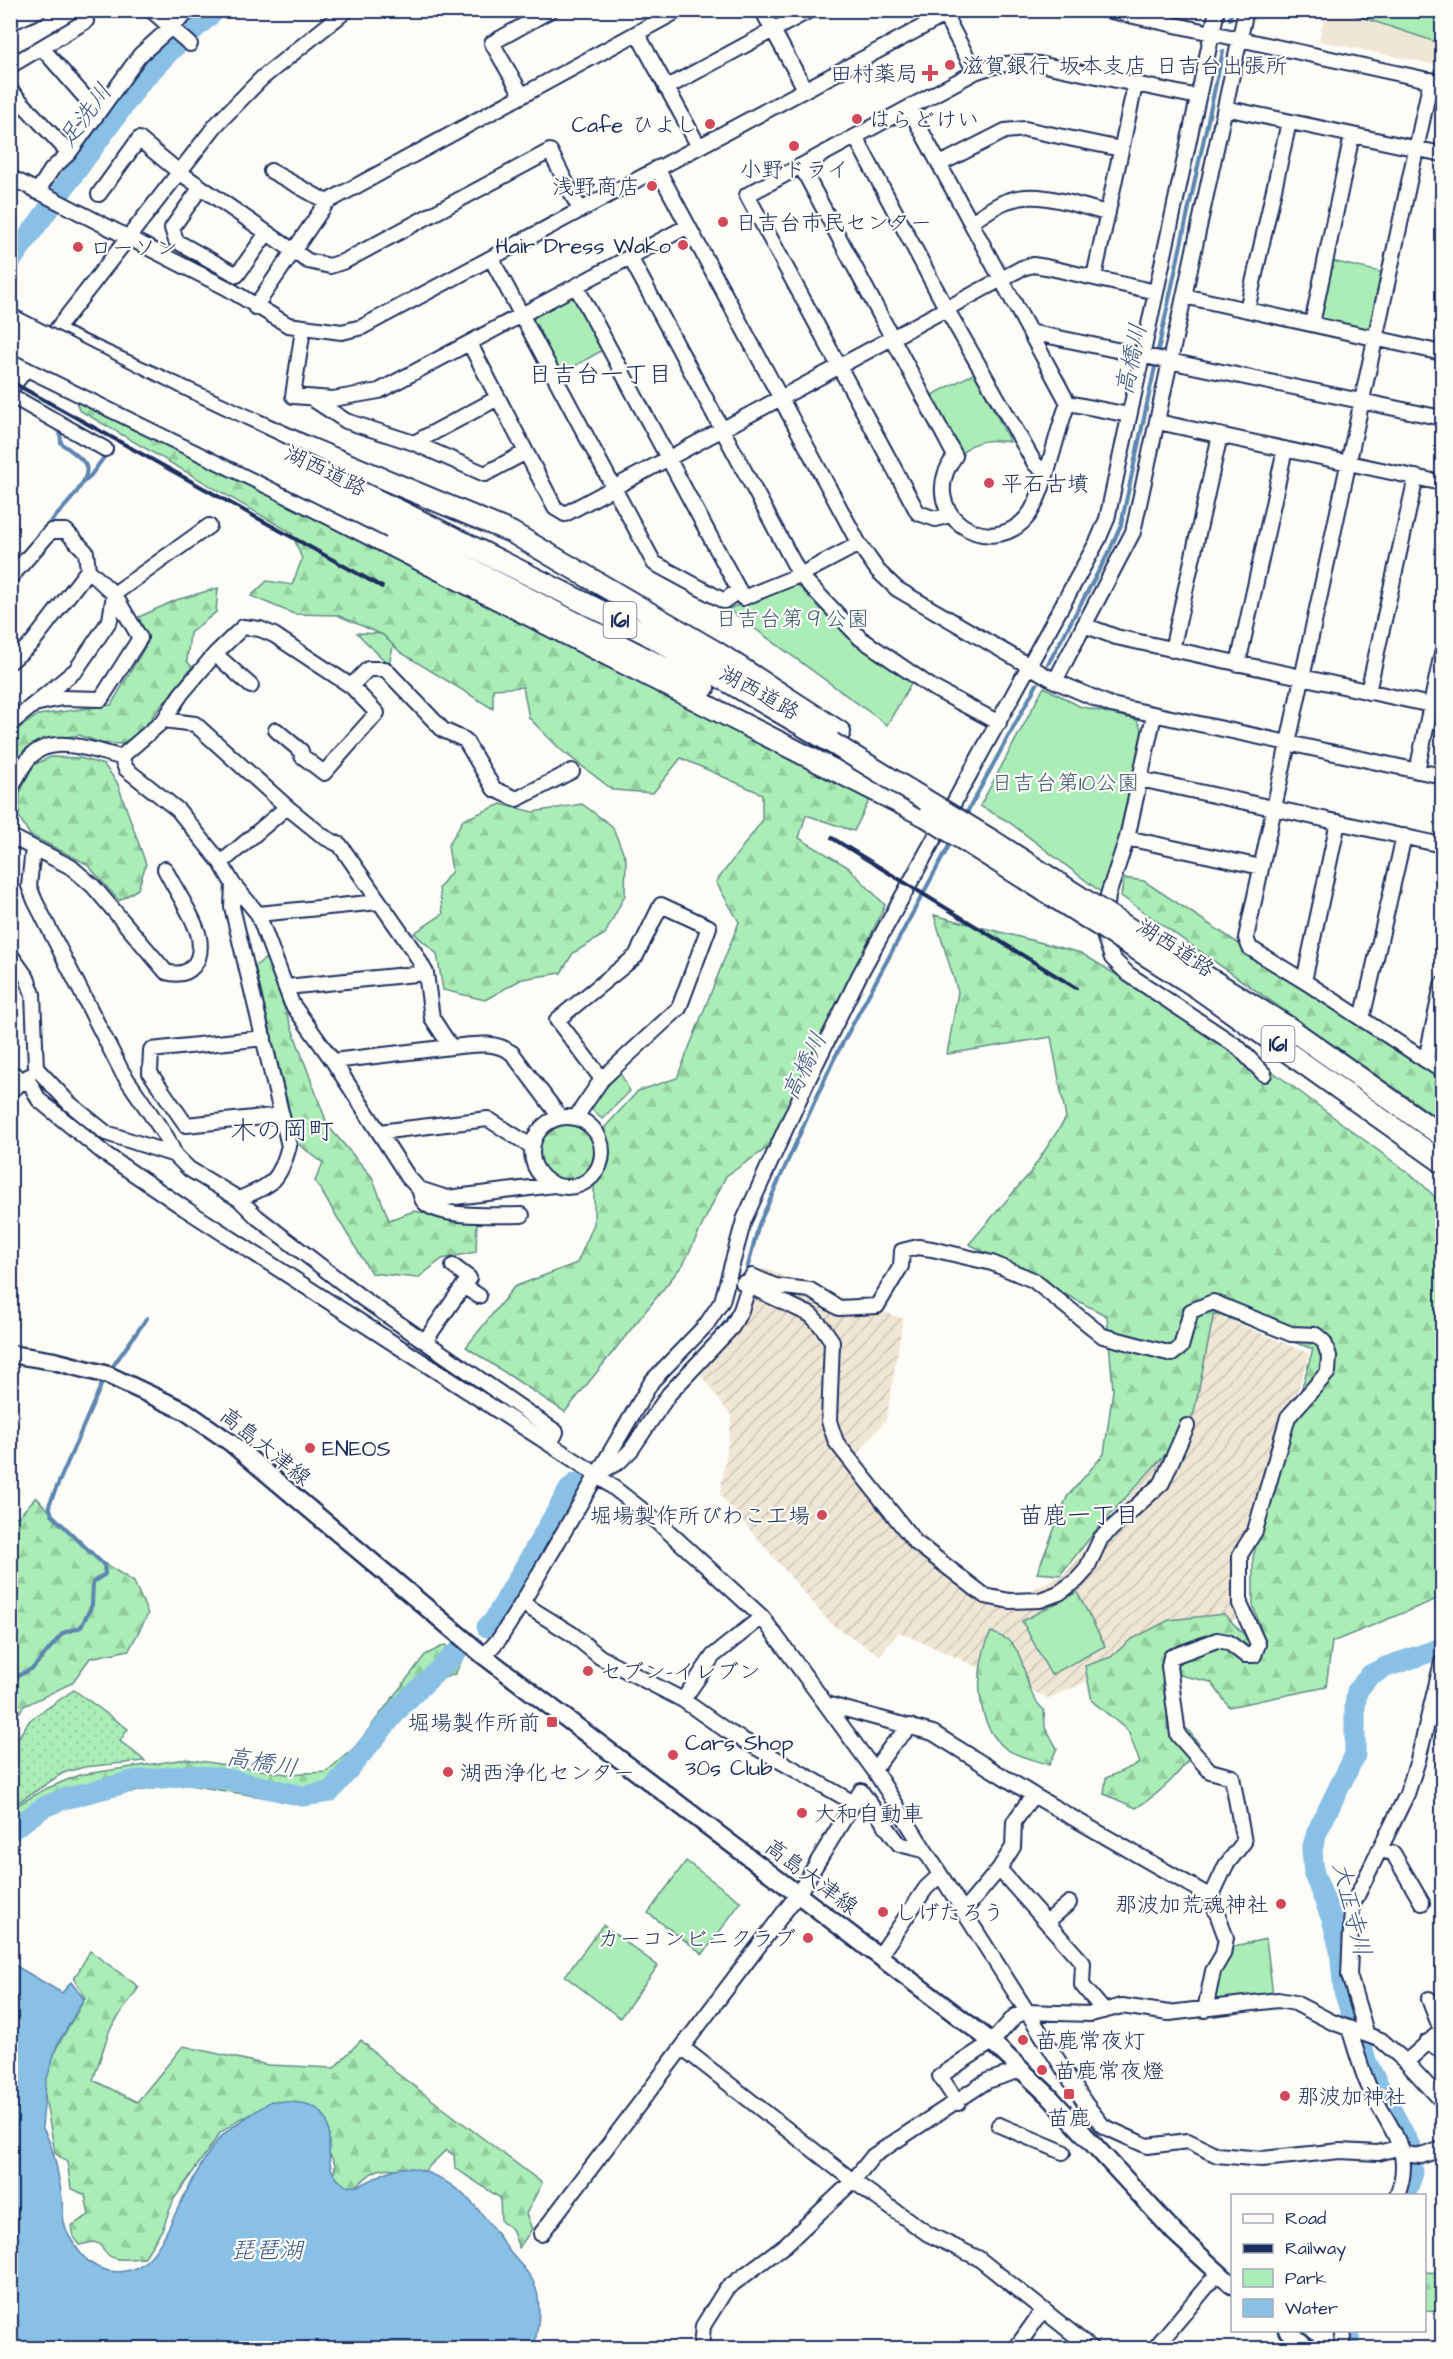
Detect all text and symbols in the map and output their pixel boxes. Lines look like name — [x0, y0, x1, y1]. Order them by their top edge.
place label: 滋賀銀行 坂本支店 日吉台出張所 — [962, 51, 1288, 82]
marker: 滋賀銀行 坂本支店 日吉台出張所 — [943, 58, 957, 72]
place label: 田村薬局 — [830, 59, 918, 90]
marker: 田村薬局 — [923, 66, 937, 80]
water label: 足洗川 — [51, 76, 121, 155]
place label: はらどけい — [869, 105, 979, 136]
place label: Cafe ひよし — [571, 110, 698, 141]
marker: はらどけい — [850, 112, 864, 126]
marker: Cafe ひよし — [703, 117, 717, 131]
marker: 小野ドライ — [787, 139, 801, 153]
place label: 小野ドライ — [739, 155, 849, 186]
place label: 浅野商店 — [552, 172, 640, 203]
marker: 浅野商店 — [645, 179, 659, 193]
place label: 日吉台市民センター — [735, 208, 932, 239]
marker: 日吉台市民センター — [716, 215, 730, 229]
place label: Hair Dress Wako — [495, 231, 672, 262]
place label: ローソン — [90, 233, 178, 264]
marker: Hair Dress Wako — [676, 238, 690, 252]
marker: ローソン — [71, 240, 85, 254]
water label: 高橋川 — [1108, 320, 1156, 398]
district label: 日吉台一丁目 — [528, 358, 672, 392]
street label: 湖西道路 — [279, 438, 372, 505]
place label: 平石古墳 — [1001, 469, 1089, 500]
marker: 平石古墳 — [982, 476, 996, 490]
road number: 161 — [604, 602, 636, 638]
park label: 日吉台第９公園 — [715, 604, 869, 635]
street label: 湖西道路 — [713, 658, 805, 728]
park label: 日吉台第10公園 — [991, 768, 1139, 799]
street label: 湖西道路 — [1130, 911, 1221, 985]
road number: 161 — [1262, 1026, 1294, 1062]
water label: 高橋川 — [774, 1027, 836, 1106]
district label: 木の岡町 — [230, 1113, 334, 1149]
street label: 高島大津線 — [213, 1401, 318, 1494]
place label: ENEOS — [322, 1434, 391, 1465]
marker: ENEOS — [303, 1441, 317, 1455]
district label: 苗鹿一丁目 — [1019, 1499, 1139, 1533]
place label: 堀場製作所びわこ工場 — [590, 1501, 810, 1532]
marker: 堀場製作所びわこ工場 — [815, 1508, 829, 1522]
place label: セブン-イレブン — [600, 1657, 761, 1688]
marker: セブン-イレブン — [581, 1664, 595, 1678]
place label: 堀場製作所前 — [408, 1708, 540, 1739]
marker: 堀場製作所前 — [545, 1715, 559, 1729]
place label: Cars Shop 30s Club — [685, 1728, 793, 1784]
water label: 高橋川 — [223, 1740, 300, 1786]
marker: Cars Shop 30s Club — [666, 1748, 680, 1762]
place label: 湖西浄化センター — [460, 1758, 635, 1789]
marker: 湖西浄化センター — [441, 1765, 455, 1779]
place label: 大和自動車 — [814, 1799, 924, 1830]
marker: 大和自動車 — [795, 1806, 809, 1820]
street label: 高島大津線 — [758, 1832, 864, 1923]
water label: 大正寺川 — [1323, 1859, 1379, 1960]
place label: 那波加荒魂神社 — [1115, 1890, 1269, 1921]
marker: 那波加荒魂神社 — [1274, 1897, 1288, 1911]
place label: しげたろう — [895, 1898, 1005, 1929]
marker: しげたろう — [876, 1905, 890, 1919]
place label: カーコンビニクラブ — [598, 1924, 796, 1955]
marker: カーコンビニクラブ — [801, 1931, 815, 1945]
place label: 苗鹿常夜灯 — [1035, 2026, 1145, 2057]
marker: 苗鹿常夜灯 — [1016, 2033, 1030, 2047]
place label: 苗鹿常夜燈 — [1054, 2056, 1164, 2087]
marker: 苗鹿常夜燈 — [1035, 2063, 1049, 2077]
place label: 那波加神社 — [1297, 2082, 1407, 2113]
marker: 苗鹿 — [1062, 2087, 1076, 2101]
marker: 那波加神社 — [1278, 2089, 1292, 2103]
place label: 苗鹿 — [1047, 2103, 1091, 2134]
legend — [1231, 2194, 1426, 2332]
text: Road — [1285, 2206, 1326, 2231]
water label: 琵琶湖 — [231, 2234, 305, 2268]
text: Railway — [1285, 2236, 1346, 2262]
text: Park — [1285, 2266, 1327, 2291]
text: Water — [1285, 2296, 1338, 2321]

